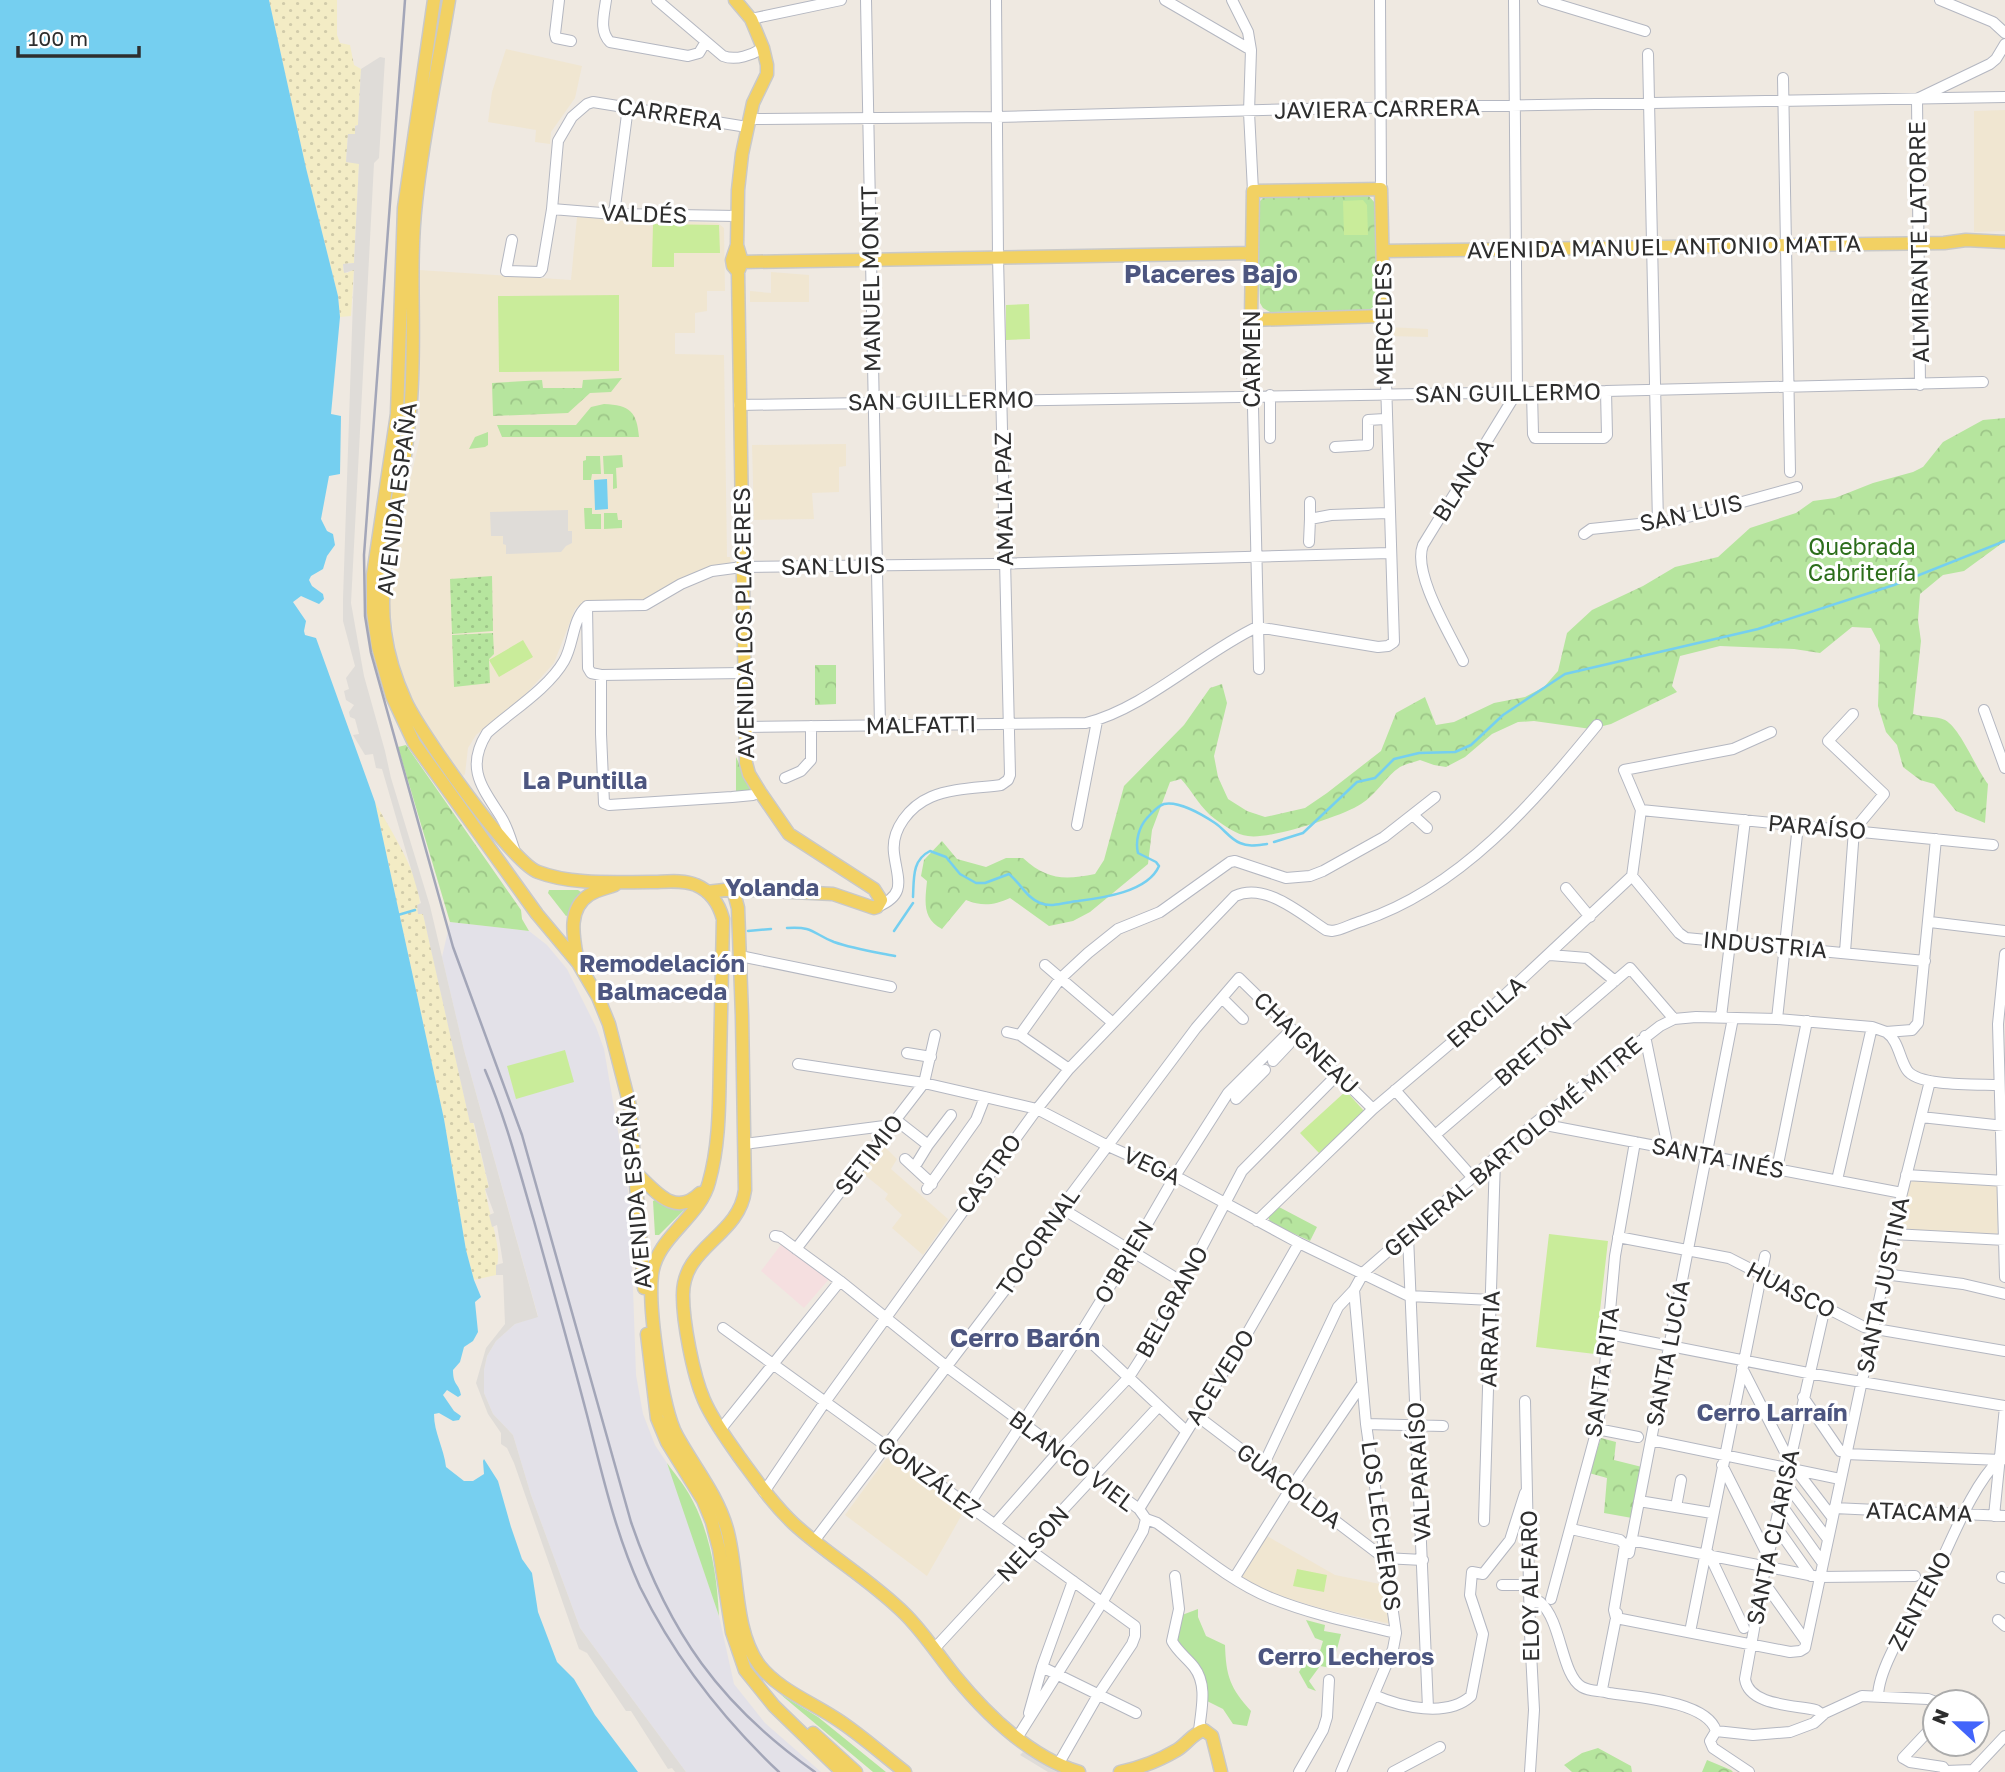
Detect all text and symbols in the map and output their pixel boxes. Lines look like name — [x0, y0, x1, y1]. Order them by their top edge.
scale bar — [18, 14, 138, 58]
text: 100 m — [28, 25, 88, 51]
street label: CARRERA — [615, 91, 725, 135]
street label: JAVIERA CARRERA — [1274, 92, 1480, 124]
street label: ALMIRANTE LATORRE — [1902, 121, 1934, 363]
street label: MANUEL MONTT — [854, 186, 886, 372]
street label: VALDÉS — [600, 197, 688, 229]
street label: AVENIDA MANUEL ANTONIO MATTA — [1467, 229, 1861, 263]
district label: Placeres Bajo — [1124, 258, 1298, 289]
street label: MERCEDES — [1368, 262, 1398, 386]
street label: CARMEN — [1237, 310, 1265, 408]
street label: SAN GUILLERMO — [1415, 376, 1601, 408]
street label: SAN GUILLERMO — [848, 384, 1034, 416]
street label: AVENIDA ESPAÑA — [370, 401, 422, 597]
street label: AMALIA PAZ — [988, 432, 1018, 567]
street label: BLANCA — [1426, 433, 1499, 526]
street label: AVENIDA LOS PLACERES — [727, 487, 759, 759]
street label: SAN LUIS — [1637, 487, 1745, 537]
park label: Quebrada Cabritería — [1808, 532, 1916, 586]
street label: SAN LUIS — [781, 550, 885, 580]
street label: MALFATTI — [865, 709, 977, 739]
district label: La Puntilla — [523, 765, 648, 794]
street label: PARAÍSO — [1767, 808, 1867, 844]
district label: Yolanda — [725, 872, 819, 901]
street label: INDUSTRIA — [1702, 925, 1828, 963]
district label: Remodelación Balmaceda — [579, 948, 745, 1005]
street label: ERCILLA — [1440, 970, 1530, 1053]
street label: CHAIGNEAU — [1248, 985, 1365, 1099]
street label: BRETÓN — [1488, 1009, 1577, 1092]
street label: GENERAL BARTOLOMÉ MITRE — [1378, 1030, 1647, 1262]
street label: AVENIDA ESPAÑA — [612, 1094, 656, 1290]
street label: SETIMIO — [828, 1109, 908, 1200]
street label: CASTRO — [950, 1128, 1026, 1219]
street label: SANTA INÉS — [1650, 1130, 1787, 1184]
street label: VEGA — [1119, 1140, 1186, 1191]
street label: TOCORNAL — [990, 1182, 1085, 1301]
street label: SANTA JUSTINA — [1850, 1194, 1914, 1375]
street label: O'BRIEN — [1087, 1215, 1159, 1308]
street label: BELGRANO — [1129, 1241, 1213, 1362]
street label: HUASCO — [1742, 1255, 1841, 1323]
street label: SANTA LUCÍA — [1639, 1277, 1695, 1428]
street label: ARRATIA — [1473, 1290, 1505, 1388]
street label: SANTA RITA — [1578, 1305, 1624, 1439]
district label: Cerro Barón — [950, 1322, 1100, 1353]
street label: ACEVEDO — [1179, 1324, 1259, 1429]
district label: Cerro Larraín — [1696, 1397, 1848, 1426]
street label: VALPARAÍSO — [1400, 1401, 1436, 1543]
street label: BLANCO VIEL — [1004, 1404, 1141, 1517]
street label: GONZÁLEZ — [872, 1429, 987, 1523]
street label: GUACOLDA — [1232, 1437, 1348, 1534]
street label: LOS LECHEROS — [1356, 1439, 1408, 1613]
street label: SANTA CLARISA — [1740, 1447, 1804, 1627]
street label: ATACAMA — [1865, 1495, 1973, 1527]
street label: NELSON — [990, 1500, 1074, 1587]
street label: ELOY ALFARO — [1514, 1510, 1544, 1662]
street label: ZENTENO — [1881, 1546, 1957, 1655]
district label: Cerro Lecheros — [1257, 1641, 1435, 1670]
north arrow — [1921, 1688, 1991, 1758]
text: N — [1926, 1705, 1953, 1727]

